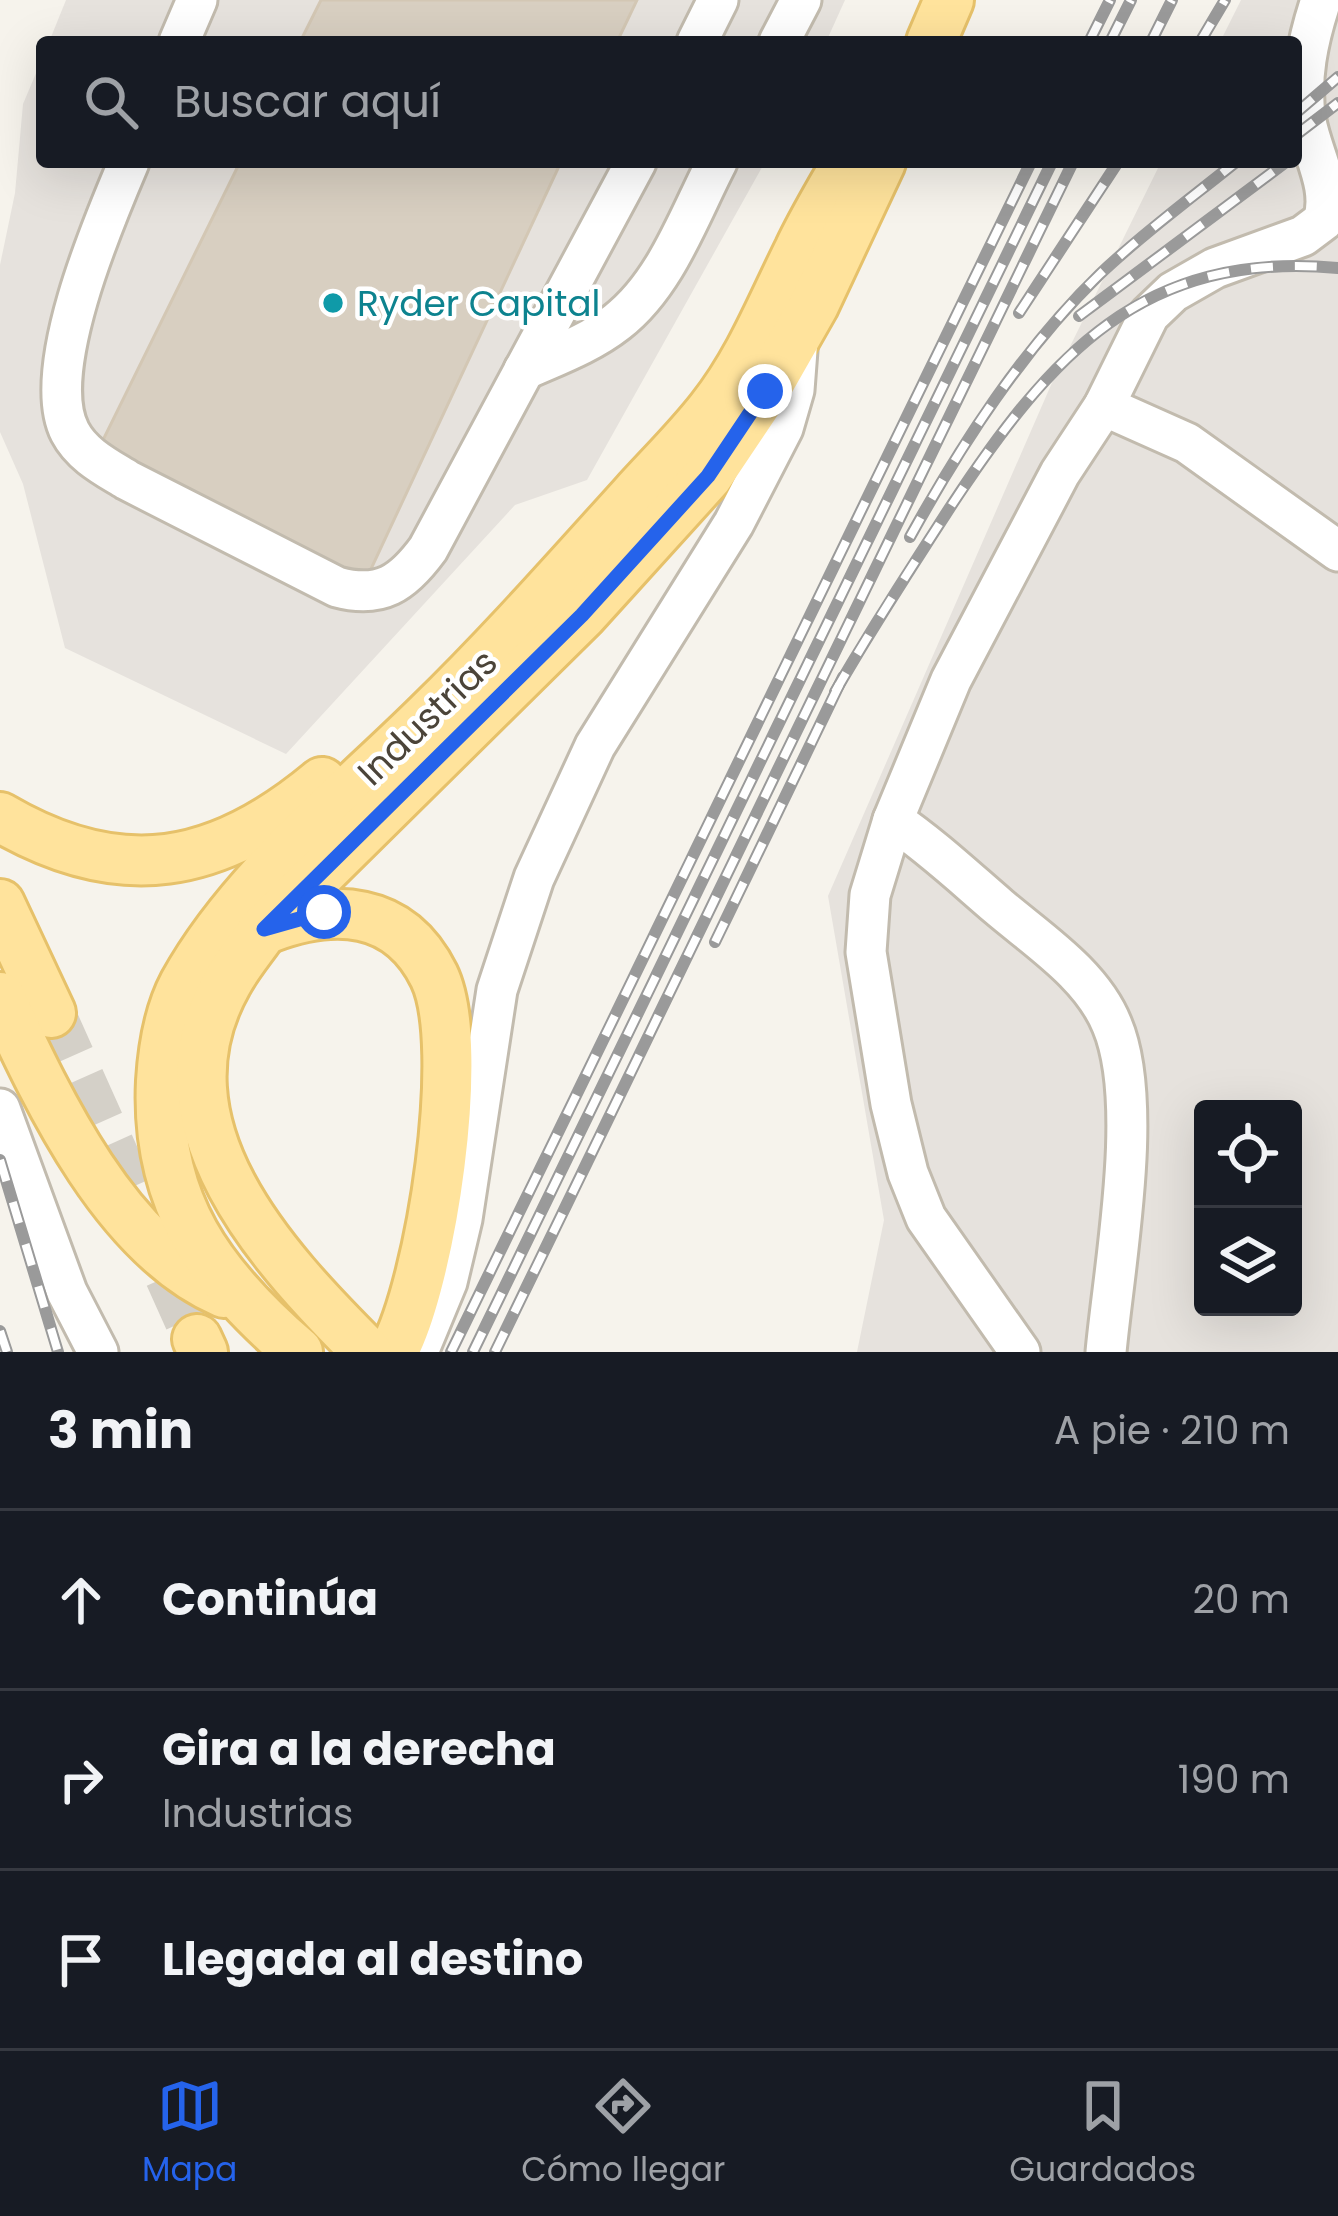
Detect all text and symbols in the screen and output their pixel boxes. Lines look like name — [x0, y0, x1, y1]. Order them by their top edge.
search box — [36, 36, 1302, 168]
icon: search — [78, 69, 144, 135]
text: Buscar aquí — [174, 70, 441, 133]
place label: Ryder Capital — [357, 278, 600, 329]
marker: Ryder Capital — [320, 290, 346, 316]
route end — [738, 364, 792, 418]
street label: Industrias — [346, 638, 509, 797]
route start — [297, 885, 351, 939]
map controls — [1194, 1100, 1302, 1316]
button: locate — [1194, 1100, 1302, 1208]
button: layers — [1194, 1208, 1302, 1316]
text: 3 min — [48, 1394, 193, 1466]
text: A pie · 210 m — [1054, 1403, 1290, 1458]
icon: ahead — [48, 1567, 114, 1633]
text: Continúa — [162, 1568, 378, 1631]
text: 20 m — [1192, 1572, 1290, 1627]
text: Gira a la derecha — [162, 1718, 556, 1781]
icon: right — [48, 1747, 114, 1813]
text: 190 m — [1178, 1752, 1290, 1807]
text: Industrias — [162, 1786, 353, 1841]
icon: arrive — [48, 1927, 114, 1993]
text: Llegada al destino — [162, 1928, 584, 1991]
tab: Mapa — [142, 2073, 237, 2195]
tab: Cómo llegar — [521, 2073, 725, 2195]
tab: Guardados — [1009, 2073, 1196, 2195]

